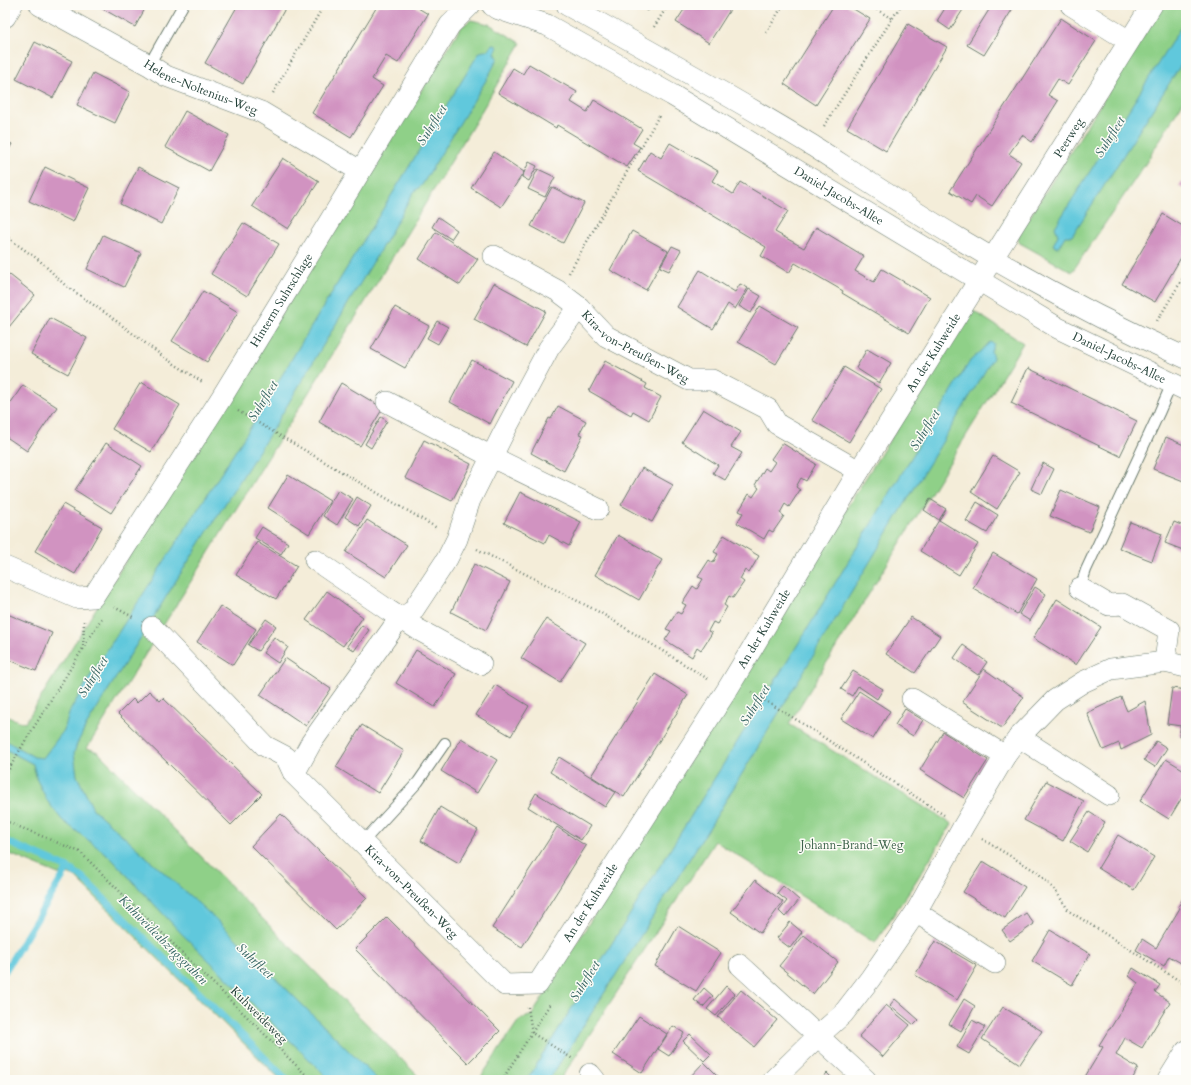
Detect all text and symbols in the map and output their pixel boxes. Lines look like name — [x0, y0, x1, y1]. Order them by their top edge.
street label: Helene-Noltenius-Weg — [141, 56, 260, 118]
water label: Suhrfleet — [412, 101, 452, 149]
water label: Suhrfleet — [1090, 113, 1130, 161]
street label: Peerweg — [1050, 114, 1087, 161]
street label: Daniel-Jacobs-Allee — [791, 163, 887, 229]
street label: Hinterm Suhrschlage — [246, 250, 316, 350]
street label: Kira-von-Preußen-Weg — [578, 307, 692, 387]
street label: An der Kuhweide — [903, 310, 964, 395]
street label: Daniel-Jacobs-Allee — [1070, 328, 1169, 387]
water label: Suhrfleet — [243, 377, 283, 425]
water label: Suhrfleet — [905, 406, 945, 454]
street label: An der Kuhweide — [734, 586, 794, 672]
water label: Suhrfleet — [73, 653, 113, 701]
water label: Suhrfleet — [735, 681, 775, 729]
park label: Johann-Brand-Weg — [798, 837, 904, 853]
street label: Kira-von-Preußen-Weg — [362, 842, 462, 942]
street label: An der Kuhweide — [559, 860, 622, 945]
water label: Kuhweideabzugsgraben — [114, 891, 212, 989]
water label: Suhrfleet — [232, 939, 278, 983]
water label: Suhrfleet — [565, 957, 605, 1005]
street label: Kuhweideweg — [227, 983, 291, 1047]

